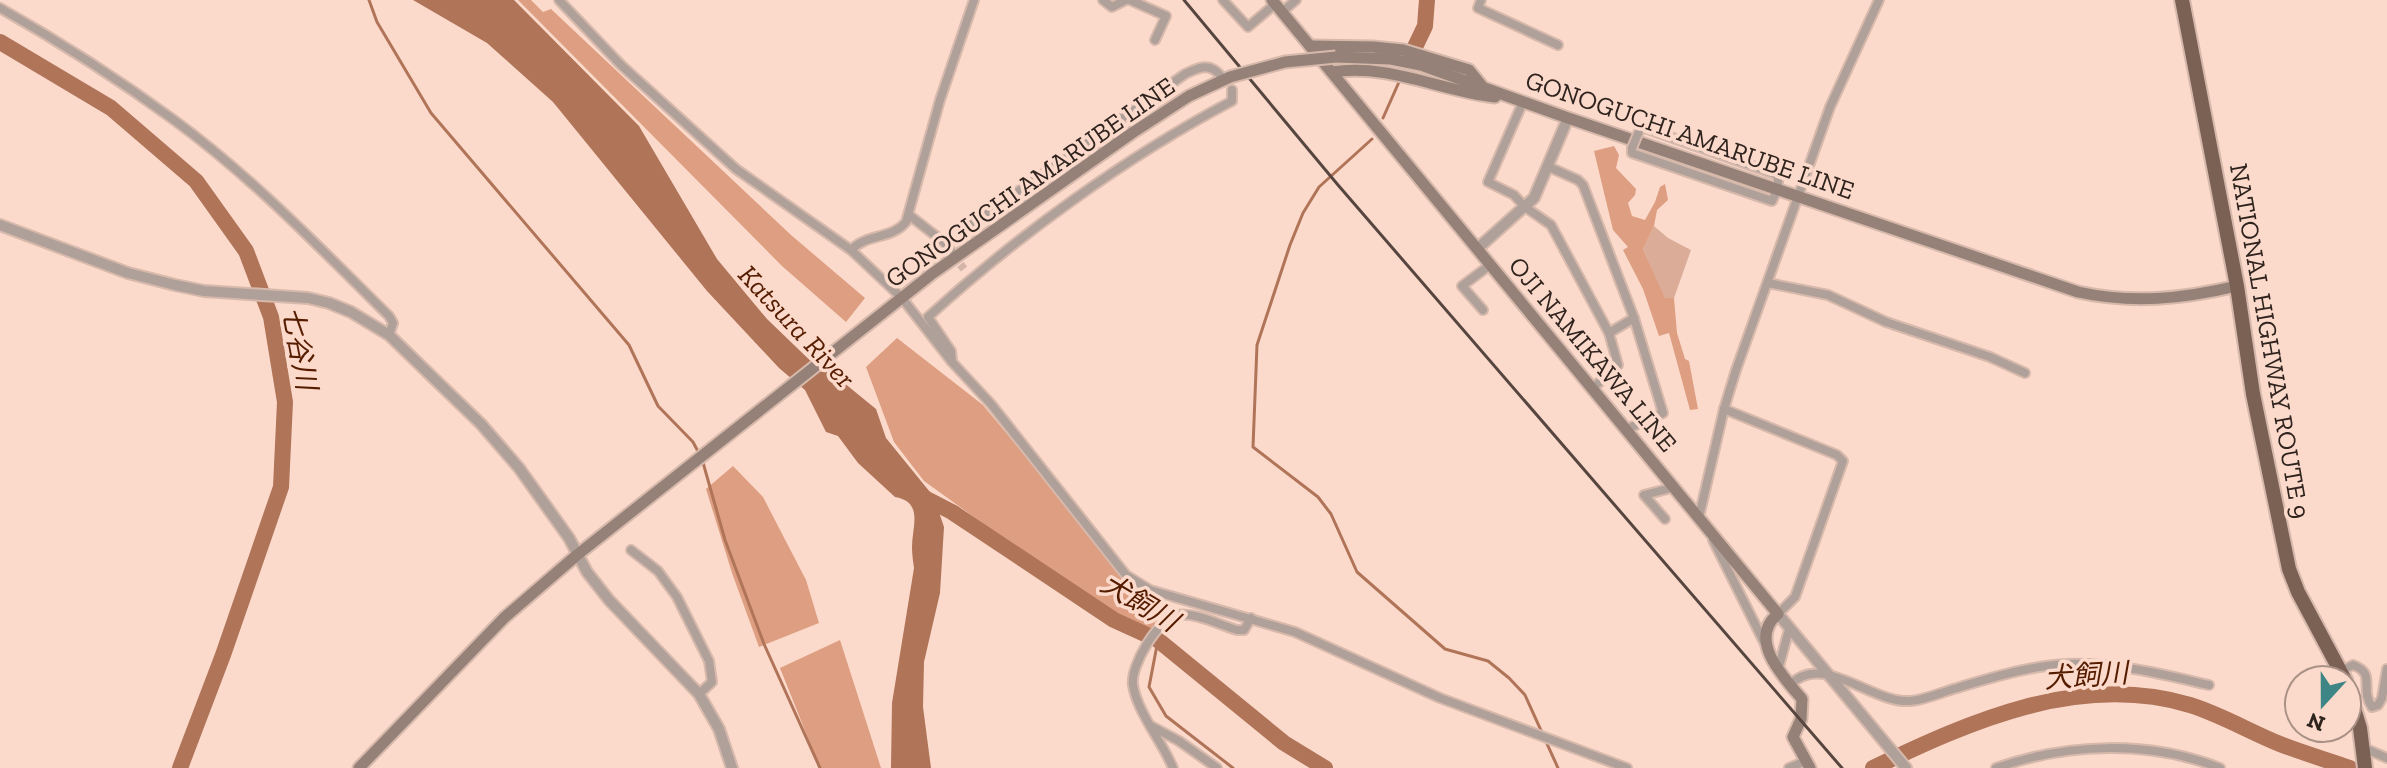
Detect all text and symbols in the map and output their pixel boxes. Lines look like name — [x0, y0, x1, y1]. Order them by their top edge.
street label: GONOGUCHI AMARUBE LINE — [1521, 64, 1859, 206]
street label: GONOGUCHI AMARUBE LINE — [879, 70, 1181, 294]
street label: NATIONAL HIGHWAY ROUTE 9 — [2223, 161, 2317, 521]
street label: OJI NAMIKAWA LINE — [1502, 250, 1684, 458]
water label: Katsura River — [732, 258, 862, 395]
water label: 七谷川 — [275, 304, 324, 395]
water label: 犬飼川 — [1095, 567, 1187, 640]
water label: 犬飼川 — [2043, 656, 2132, 695]
north arrow — [2283, 664, 2363, 744]
text: N — [2303, 707, 2329, 738]

